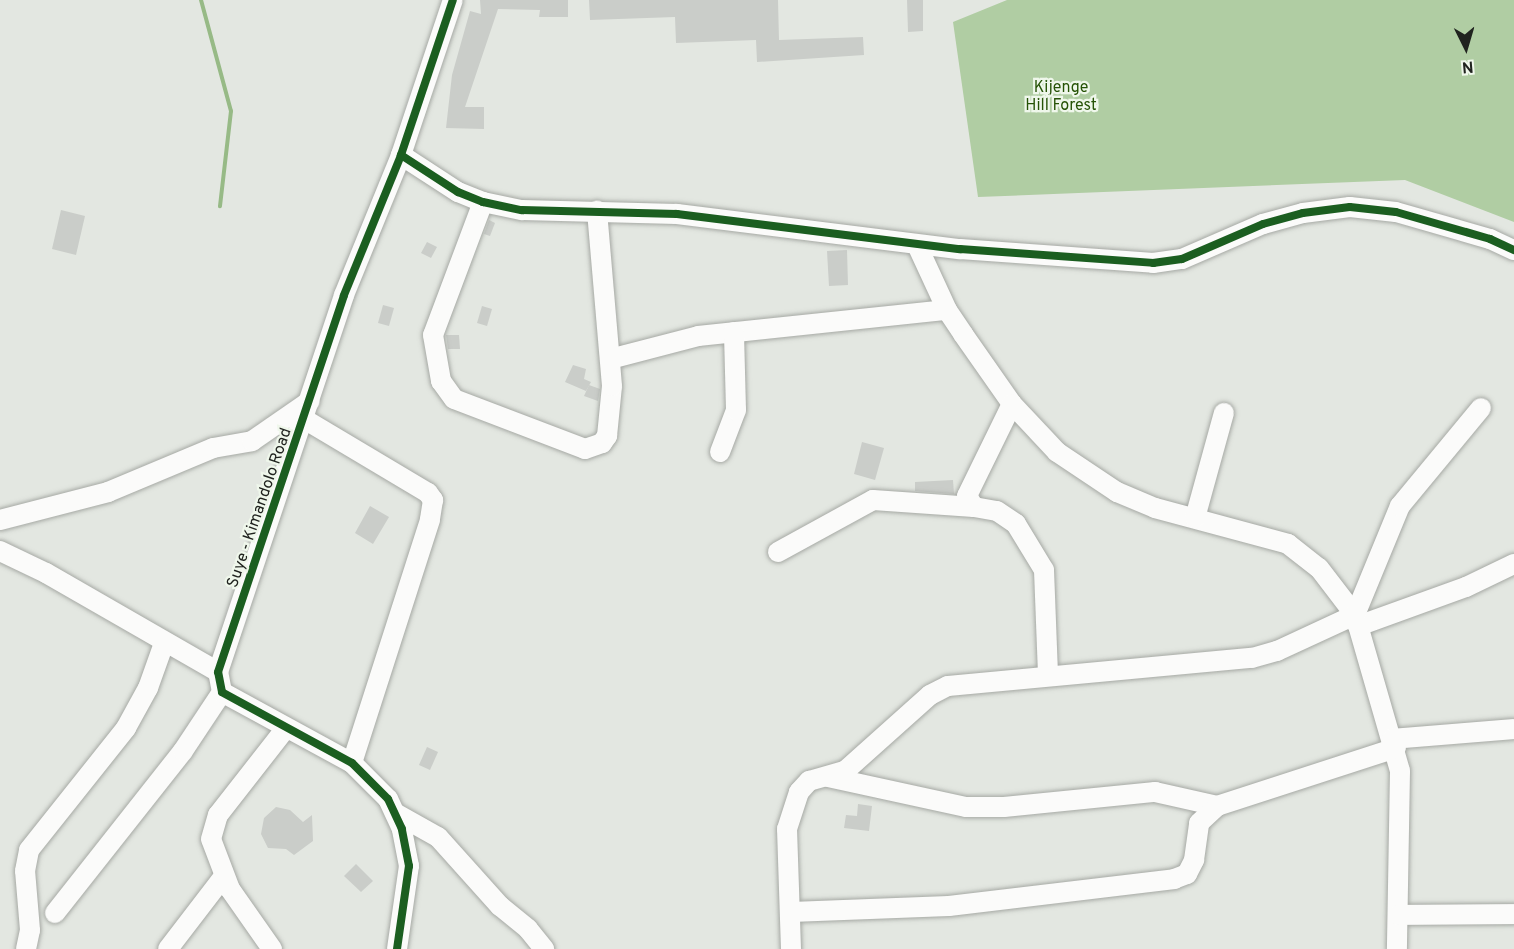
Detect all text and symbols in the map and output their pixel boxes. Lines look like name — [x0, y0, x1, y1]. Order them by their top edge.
north arrow — [1436, 18, 1496, 78]
text: N — [1461, 55, 1474, 76]
park label: Kijenge Hill Forest — [1025, 78, 1097, 116]
street label: Suye - Kimandolo Road — [224, 426, 296, 590]

